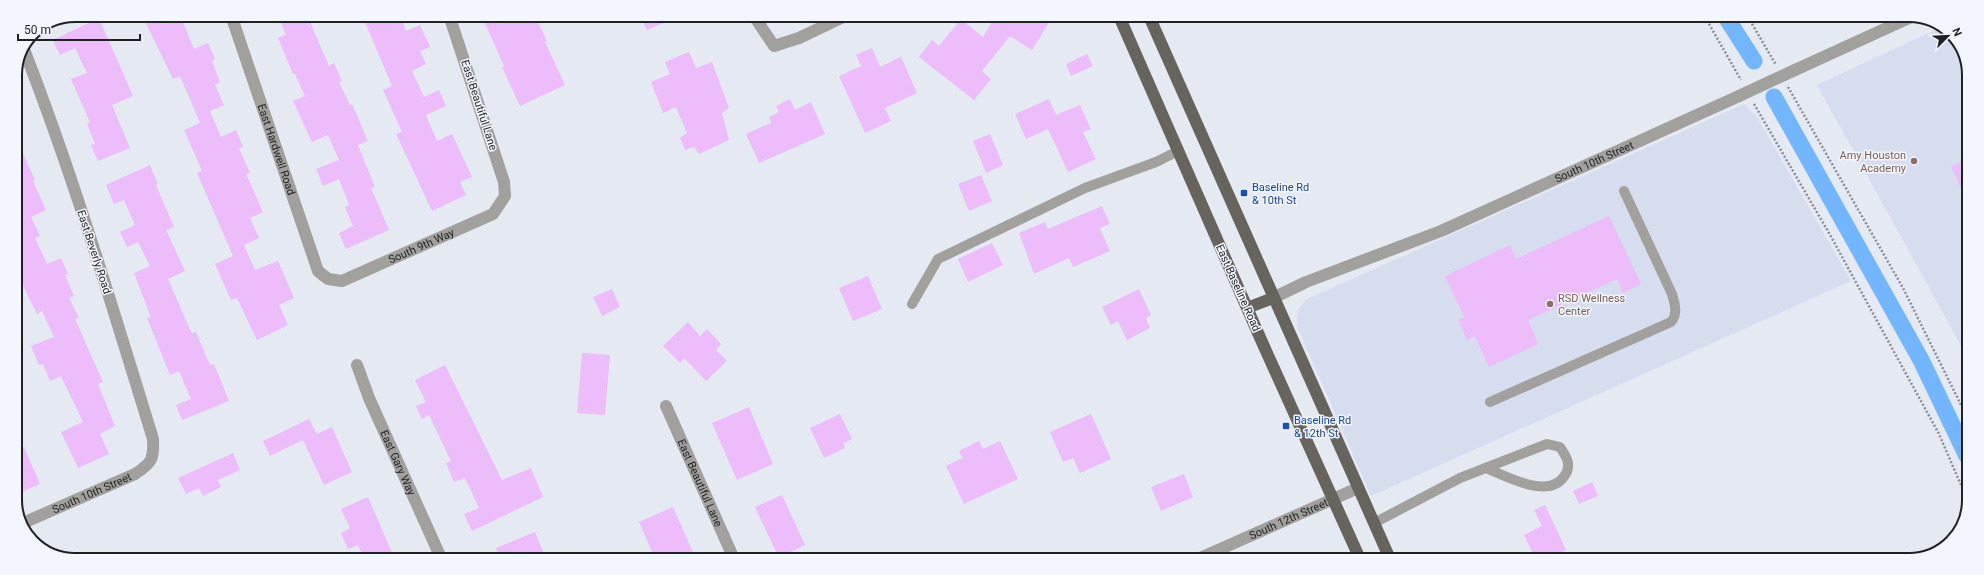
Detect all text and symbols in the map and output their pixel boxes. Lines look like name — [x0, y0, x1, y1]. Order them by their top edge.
scale bar — [18, 16, 140, 42]
north arrow — [1928, 16, 1968, 56]
text: 50 m — [24, 23, 51, 37]
text: N — [1949, 26, 1964, 39]
street label: East Beautiful Lane — [458, 58, 500, 152]
street label: East Hardwell Road — [255, 102, 298, 197]
street label: South 10th Street — [1553, 138, 1636, 185]
place label: Amy Houston Academy — [1840, 149, 1907, 175]
marker: Amy Houston Academy — [1909, 156, 1919, 166]
place label: Baseline Rd & 10th St — [1252, 181, 1309, 207]
marker: Baseline Rd & 10th St — [1239, 188, 1249, 198]
street label: East Beverly Road — [74, 208, 114, 296]
street label: South 9th Way — [386, 225, 457, 266]
street label: East Baseline Road — [1213, 243, 1263, 333]
place label: RSD Wellness Center — [1558, 292, 1626, 318]
marker: RSD Wellness Center — [1545, 299, 1555, 309]
place label: Baseline Rd & 12th St — [1294, 414, 1351, 440]
marker: Baseline Rd & 12th St — [1281, 421, 1291, 431]
street label: East Gary Way — [378, 428, 419, 498]
street label: East Beautiful Lane — [675, 437, 725, 529]
street label: South 10th Street — [50, 470, 134, 516]
street label: South 12th Street — [1247, 495, 1330, 542]

